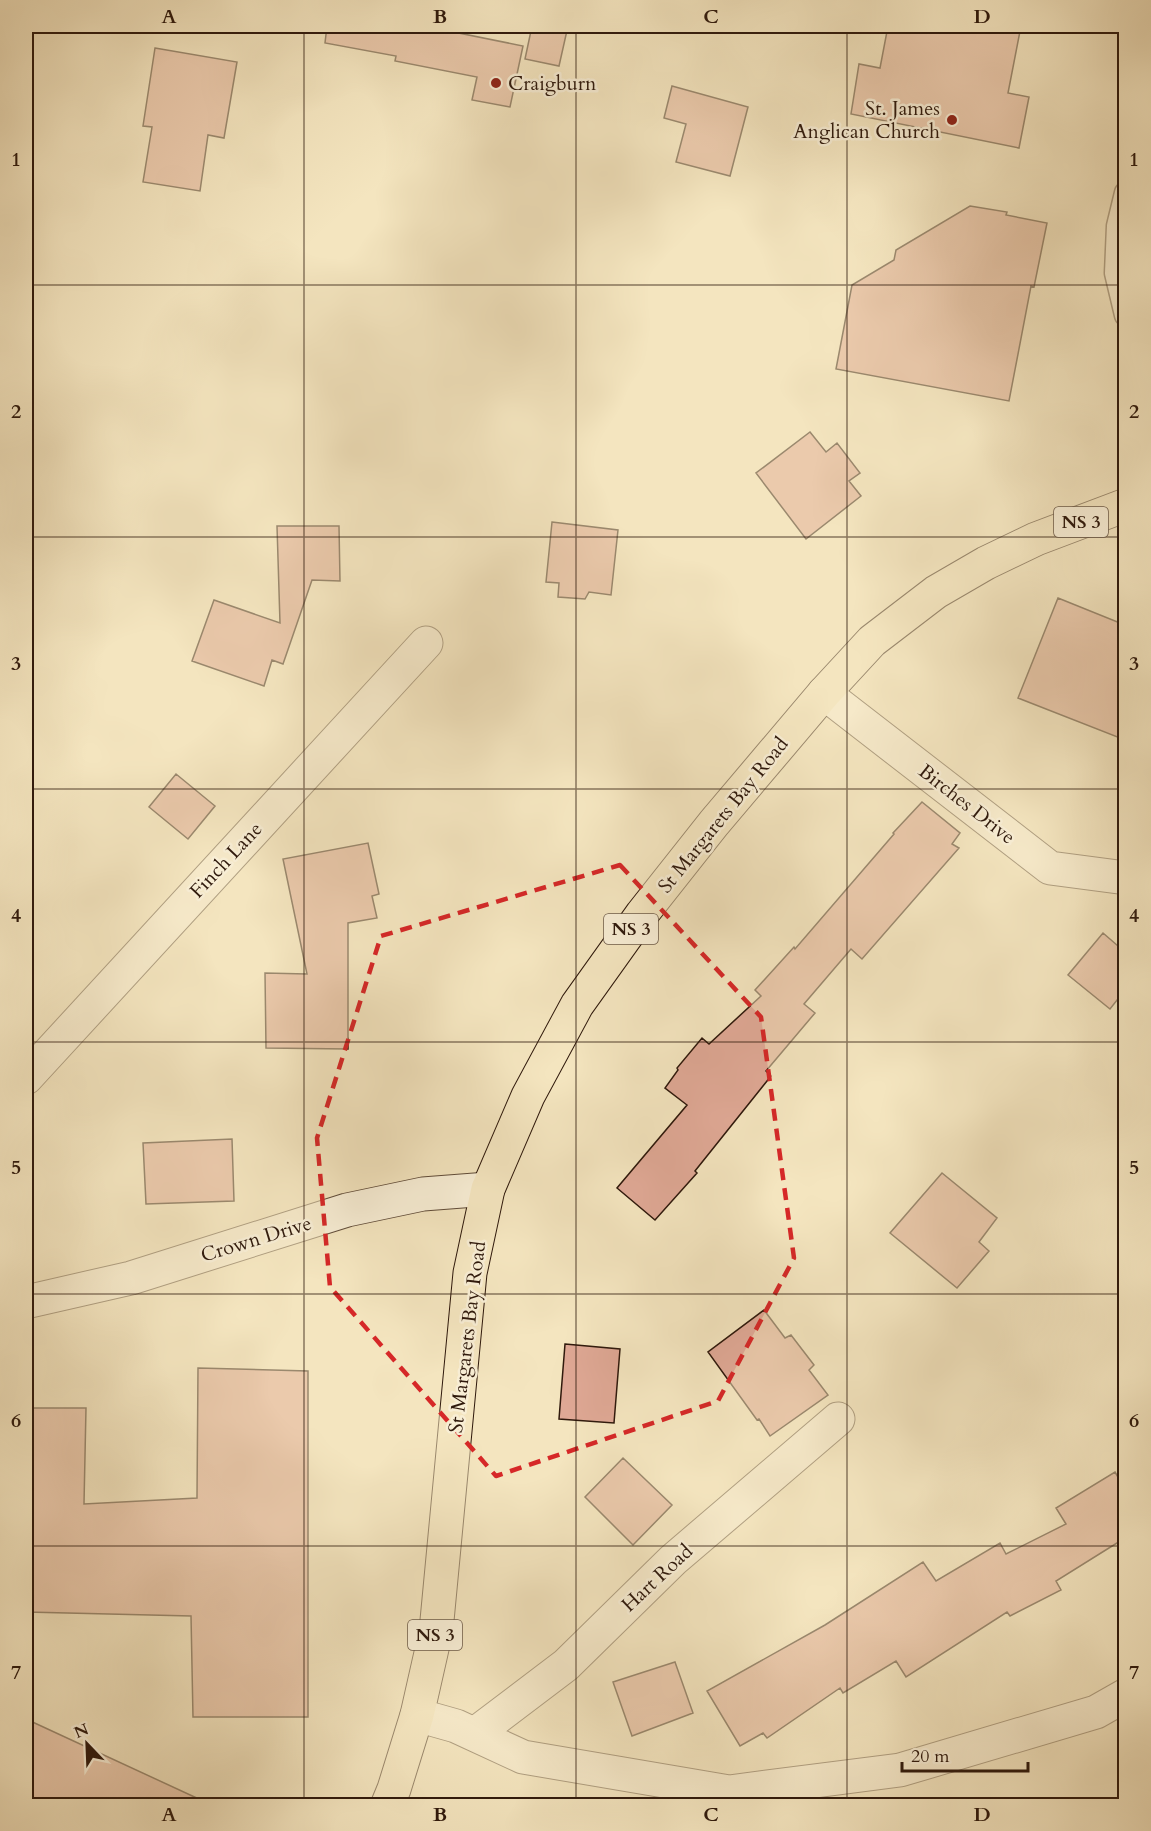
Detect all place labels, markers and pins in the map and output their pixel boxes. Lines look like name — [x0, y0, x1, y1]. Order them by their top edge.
place label: Craigburn — [508, 70, 597, 97]
marker: Craigburn — [489, 76, 503, 90]
place label: St. James Anglican Church — [793, 95, 940, 145]
marker: St. James Anglican Church — [945, 113, 959, 127]

